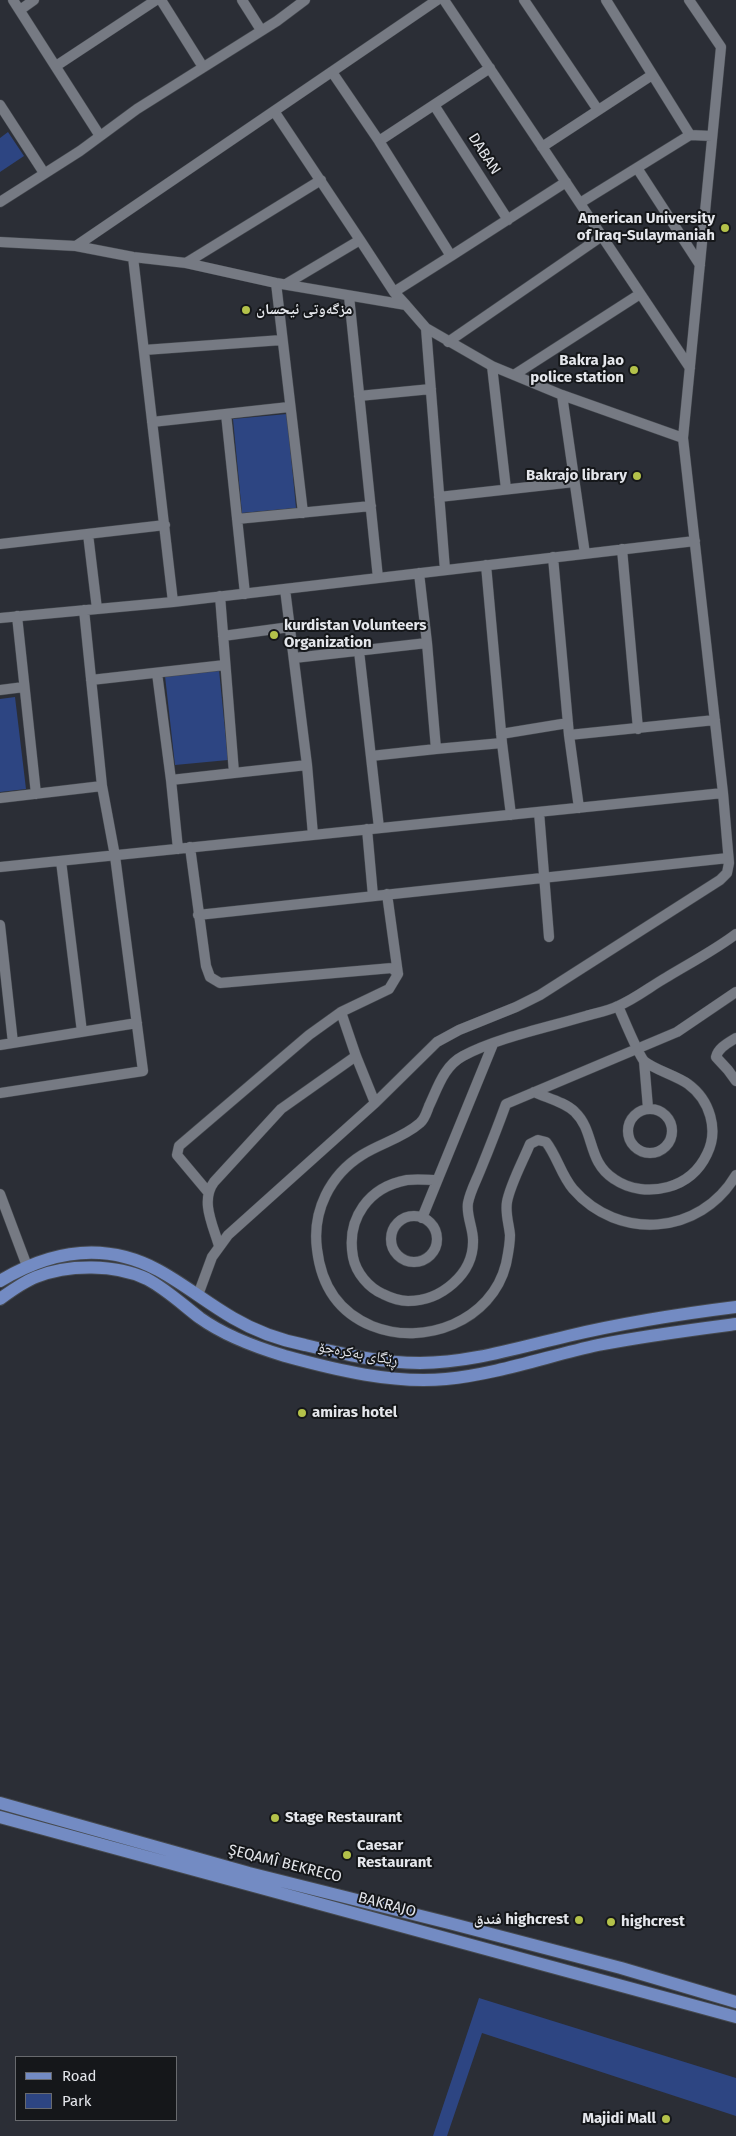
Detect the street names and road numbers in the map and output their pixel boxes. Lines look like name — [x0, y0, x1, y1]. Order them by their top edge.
street label: DABAN — [464, 130, 504, 178]
street label: ڕێگای بەکرەجۆ — [317, 1338, 399, 1370]
street label: ŞEQAMÎ BEKRECO — [226, 1841, 344, 1887]
street label: BAKRAJO — [356, 1889, 418, 1921]

